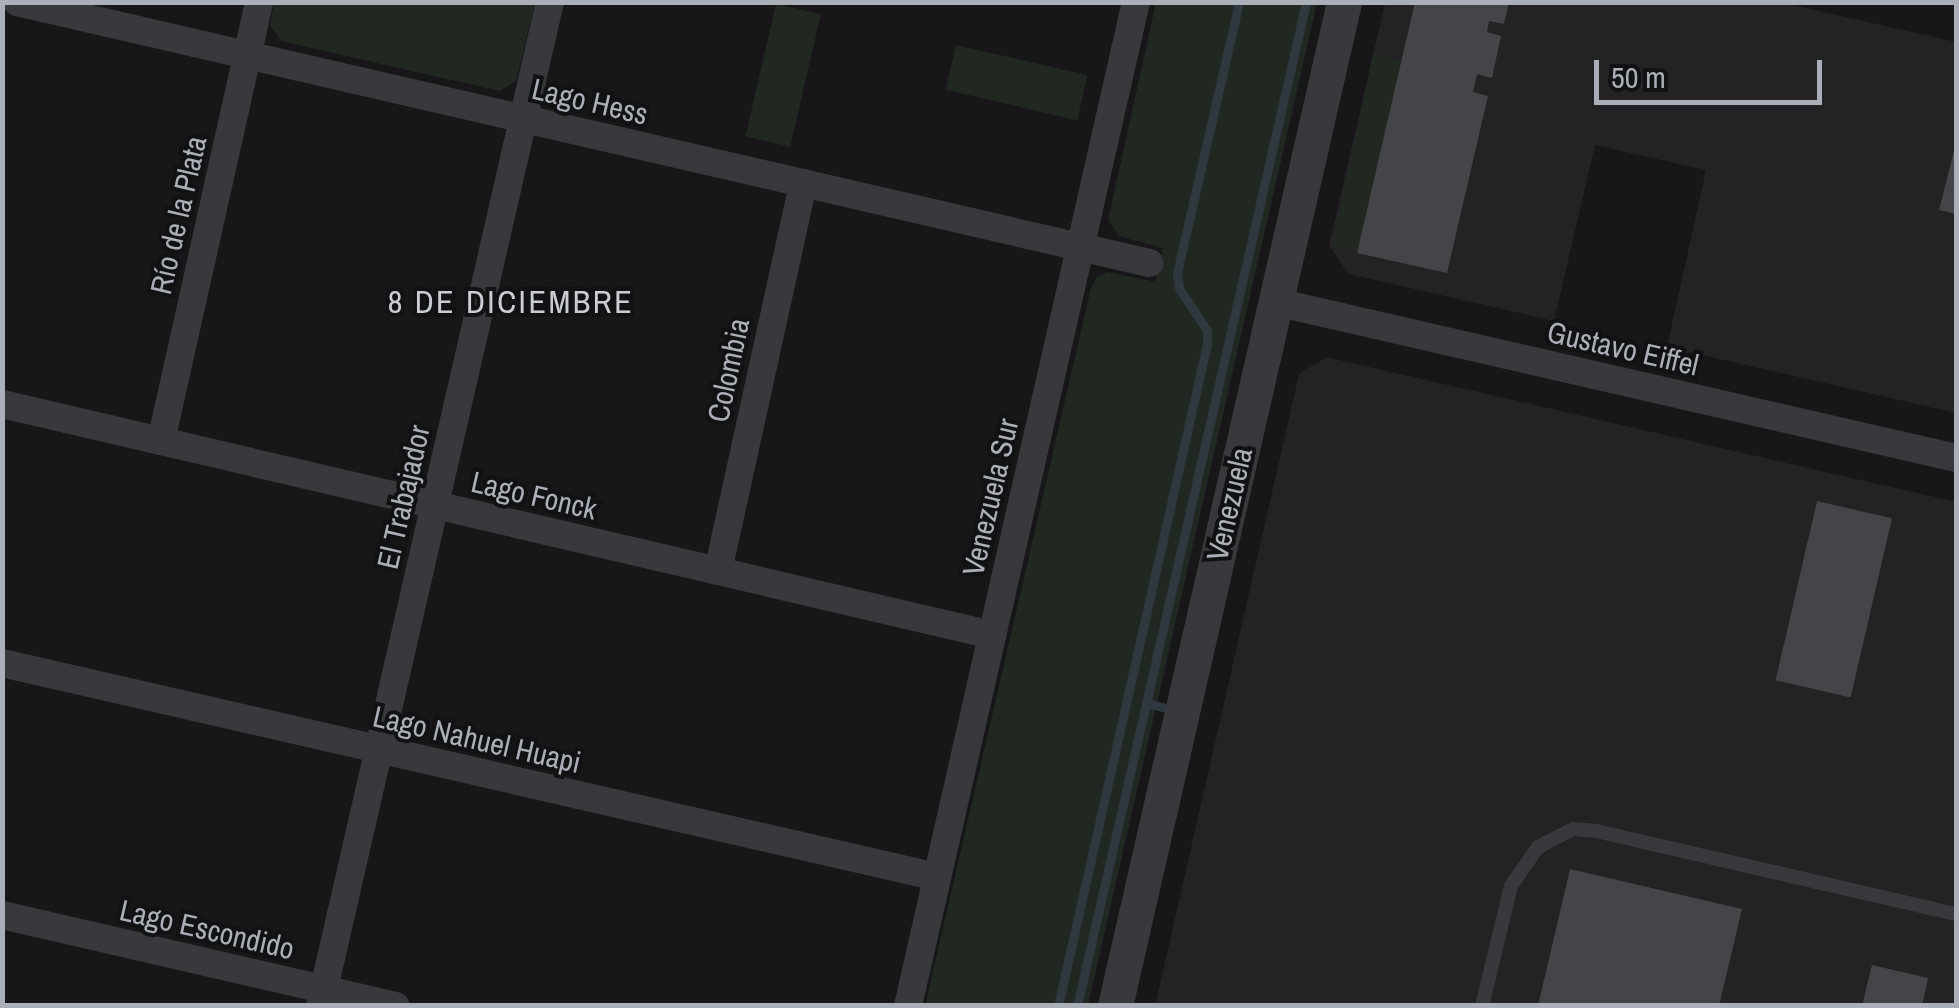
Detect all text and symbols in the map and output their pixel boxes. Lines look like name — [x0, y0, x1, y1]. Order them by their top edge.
scale bar — [1599, 40, 1826, 102]
text: 50 m — [1611, 57, 1666, 97]
street label: Lago Hess — [529, 70, 651, 132]
street label: Río de la Plata — [142, 132, 214, 298]
district label: 8 DE DICIEMBRE — [388, 283, 634, 321]
street label: Gustavo Eiffel — [1544, 313, 1702, 383]
street label: Colombia — [699, 315, 757, 425]
street label: Venezuela Sur — [954, 415, 1026, 579]
street label: El Trabajador — [369, 421, 437, 573]
street label: Venezuela — [1199, 444, 1259, 564]
street label: Lago Fonck — [468, 463, 600, 527]
street label: Lago Nahuel Huapi — [370, 698, 584, 780]
street label: Lago Escondido — [116, 891, 298, 967]

